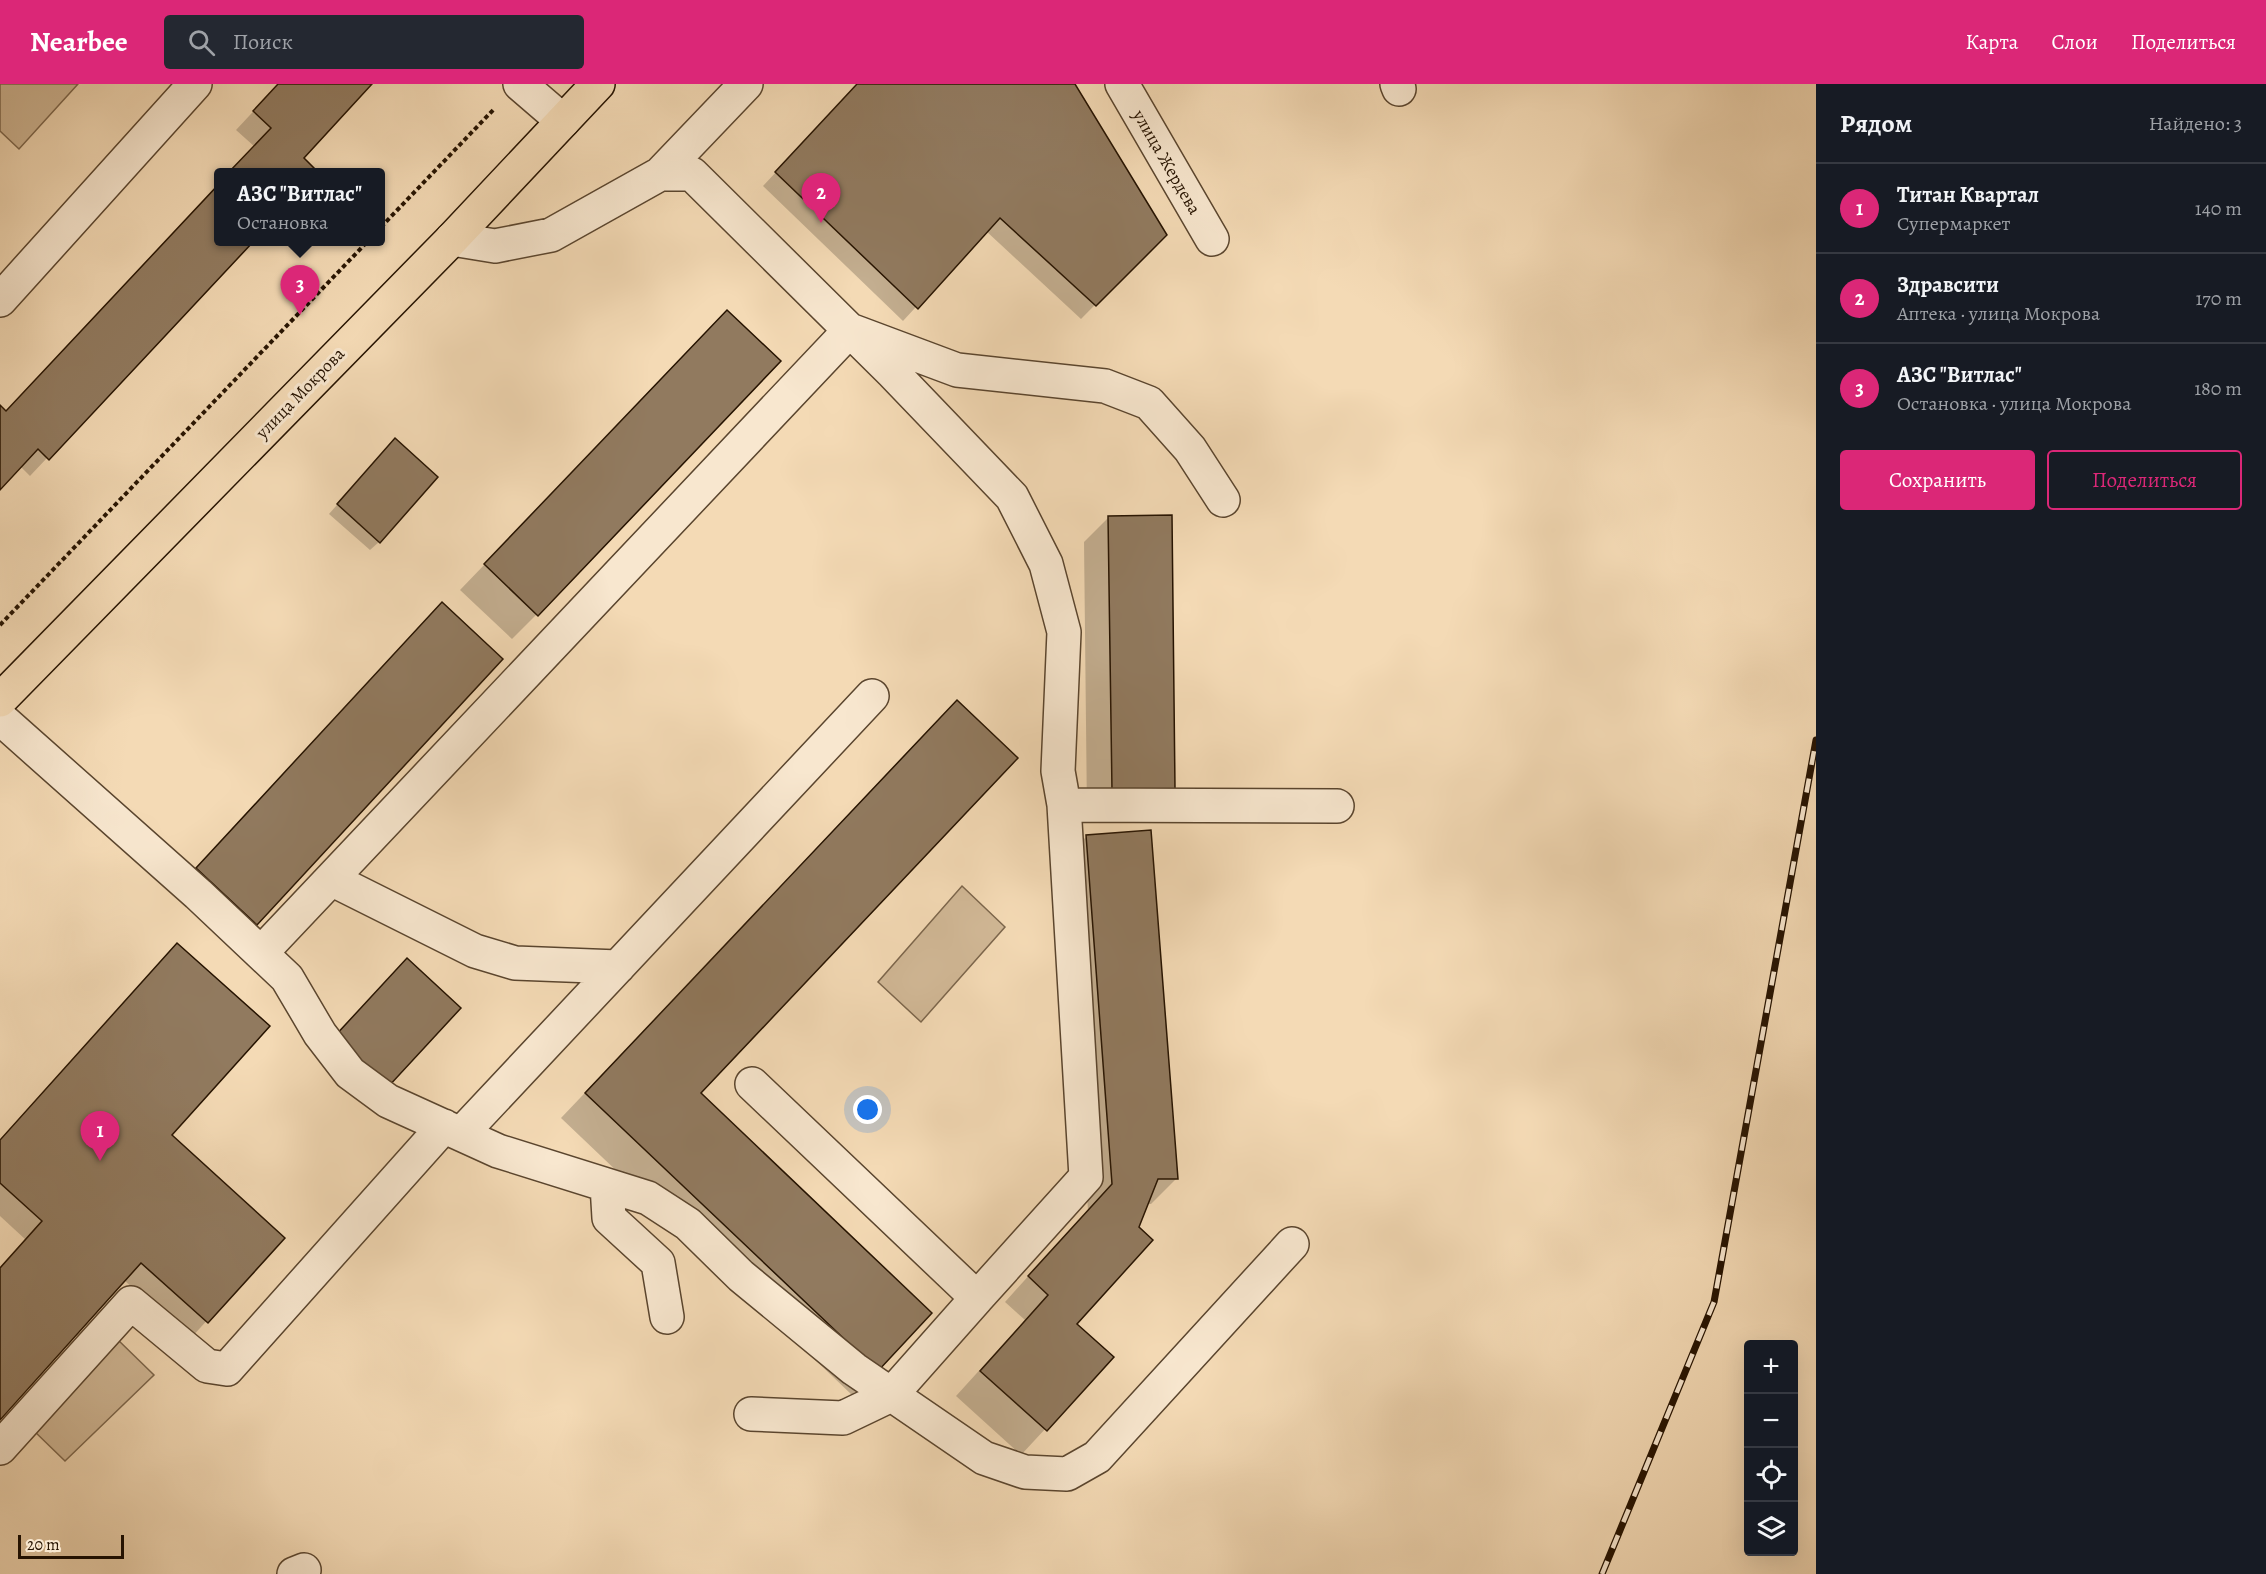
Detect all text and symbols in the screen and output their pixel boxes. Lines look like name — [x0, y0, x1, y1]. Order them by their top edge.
search box — [164, 15, 584, 69]
text: Nearbee — [30, 23, 128, 61]
icon: search — [185, 26, 218, 59]
text: Поиск — [233, 27, 293, 57]
text: Карта — [1965, 28, 2018, 56]
text: Слои — [2051, 28, 2098, 56]
text: Поделиться — [2131, 28, 2236, 56]
street label: улица Жердева — [1127, 104, 1207, 219]
text: Рядом — [1840, 106, 1912, 141]
text: Найдено: 3 — [2149, 110, 2242, 137]
popup — [214, 168, 385, 246]
pin: 2 — [802, 174, 840, 223]
text: АЗС "Витлас" — [237, 179, 362, 209]
text: Титан Квартал — [1897, 180, 2039, 210]
text: 1 — [1856, 195, 1863, 222]
text: 140 m — [2195, 195, 2242, 222]
text: Остановка — [237, 209, 328, 236]
text: Супермаркет — [1897, 210, 2011, 237]
pin: 3 — [280, 266, 320, 315]
text: Здравсити — [1897, 270, 1999, 300]
text: 2 — [1855, 285, 1864, 312]
text: 170 m — [2196, 285, 2242, 312]
text: Аптека · улица Мокрова — [1897, 300, 2100, 327]
street label: улица Мокрова — [250, 342, 350, 445]
text: АЗС "Витлас" — [1897, 360, 2022, 390]
text: 3 — [1855, 375, 1864, 402]
text: 180 m — [2194, 375, 2242, 402]
text: Остановка · улица Мокрова — [1897, 390, 2131, 417]
button: Сохранить — [1840, 450, 2035, 510]
button: Поделиться — [2047, 450, 2242, 510]
your location — [853, 1095, 882, 1124]
pin: 1 — [80, 1112, 120, 1161]
map controls — [1744, 1340, 1798, 1556]
button: + — [1744, 1340, 1798, 1394]
button: − — [1744, 1394, 1798, 1448]
button: locate — [1744, 1448, 1798, 1502]
button: layers — [1744, 1502, 1798, 1556]
scale bar — [18, 1532, 124, 1560]
text: 20 m — [27, 1534, 60, 1556]

